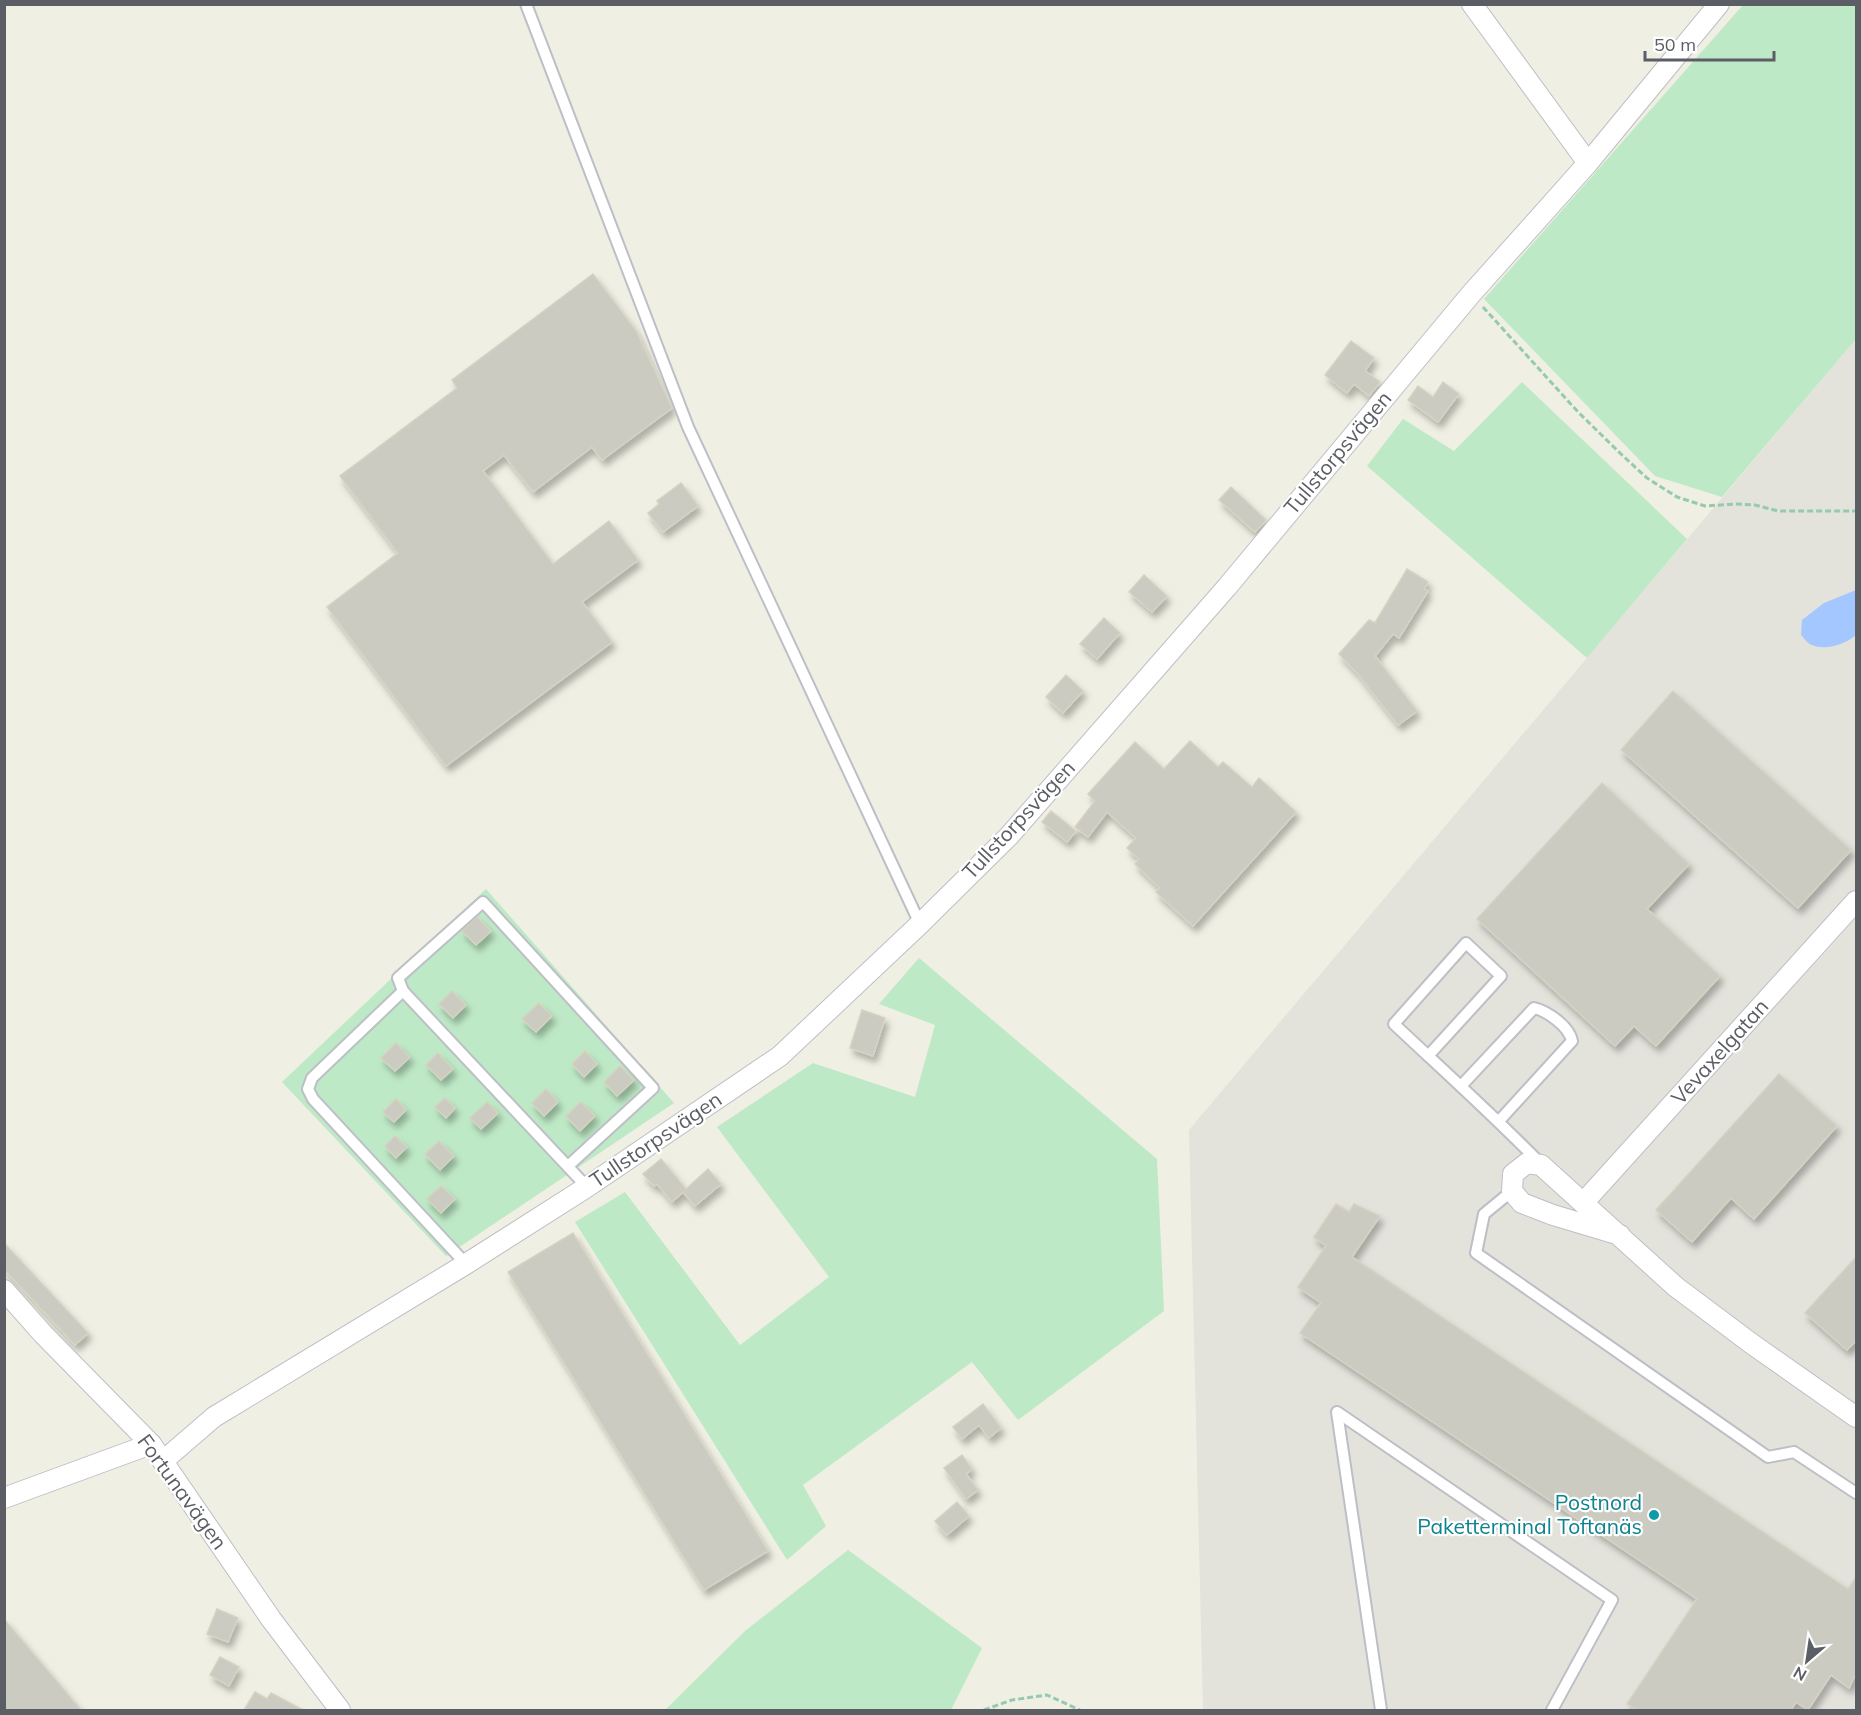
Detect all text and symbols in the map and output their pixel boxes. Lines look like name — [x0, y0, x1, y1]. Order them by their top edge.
scale bar — [1645, 24, 1774, 62]
text: 50 m — [1654, 33, 1696, 56]
street label: Tullstorpsvägen — [1278, 385, 1396, 519]
street label: Tullstorpsvägen — [956, 754, 1080, 884]
street label: Vevaxelgatan — [1665, 993, 1773, 1110]
street label: Tullstorpsvägen — [585, 1086, 726, 1193]
street label: Fortunavägen — [132, 1429, 233, 1554]
place label: Postnord Paketterminal Toftanäs — [1417, 1489, 1642, 1539]
marker: Postnord Paketterminal Toftanäs — [1647, 1508, 1661, 1522]
north arrow — [1777, 1631, 1837, 1691]
text: N — [1790, 1662, 1810, 1686]

